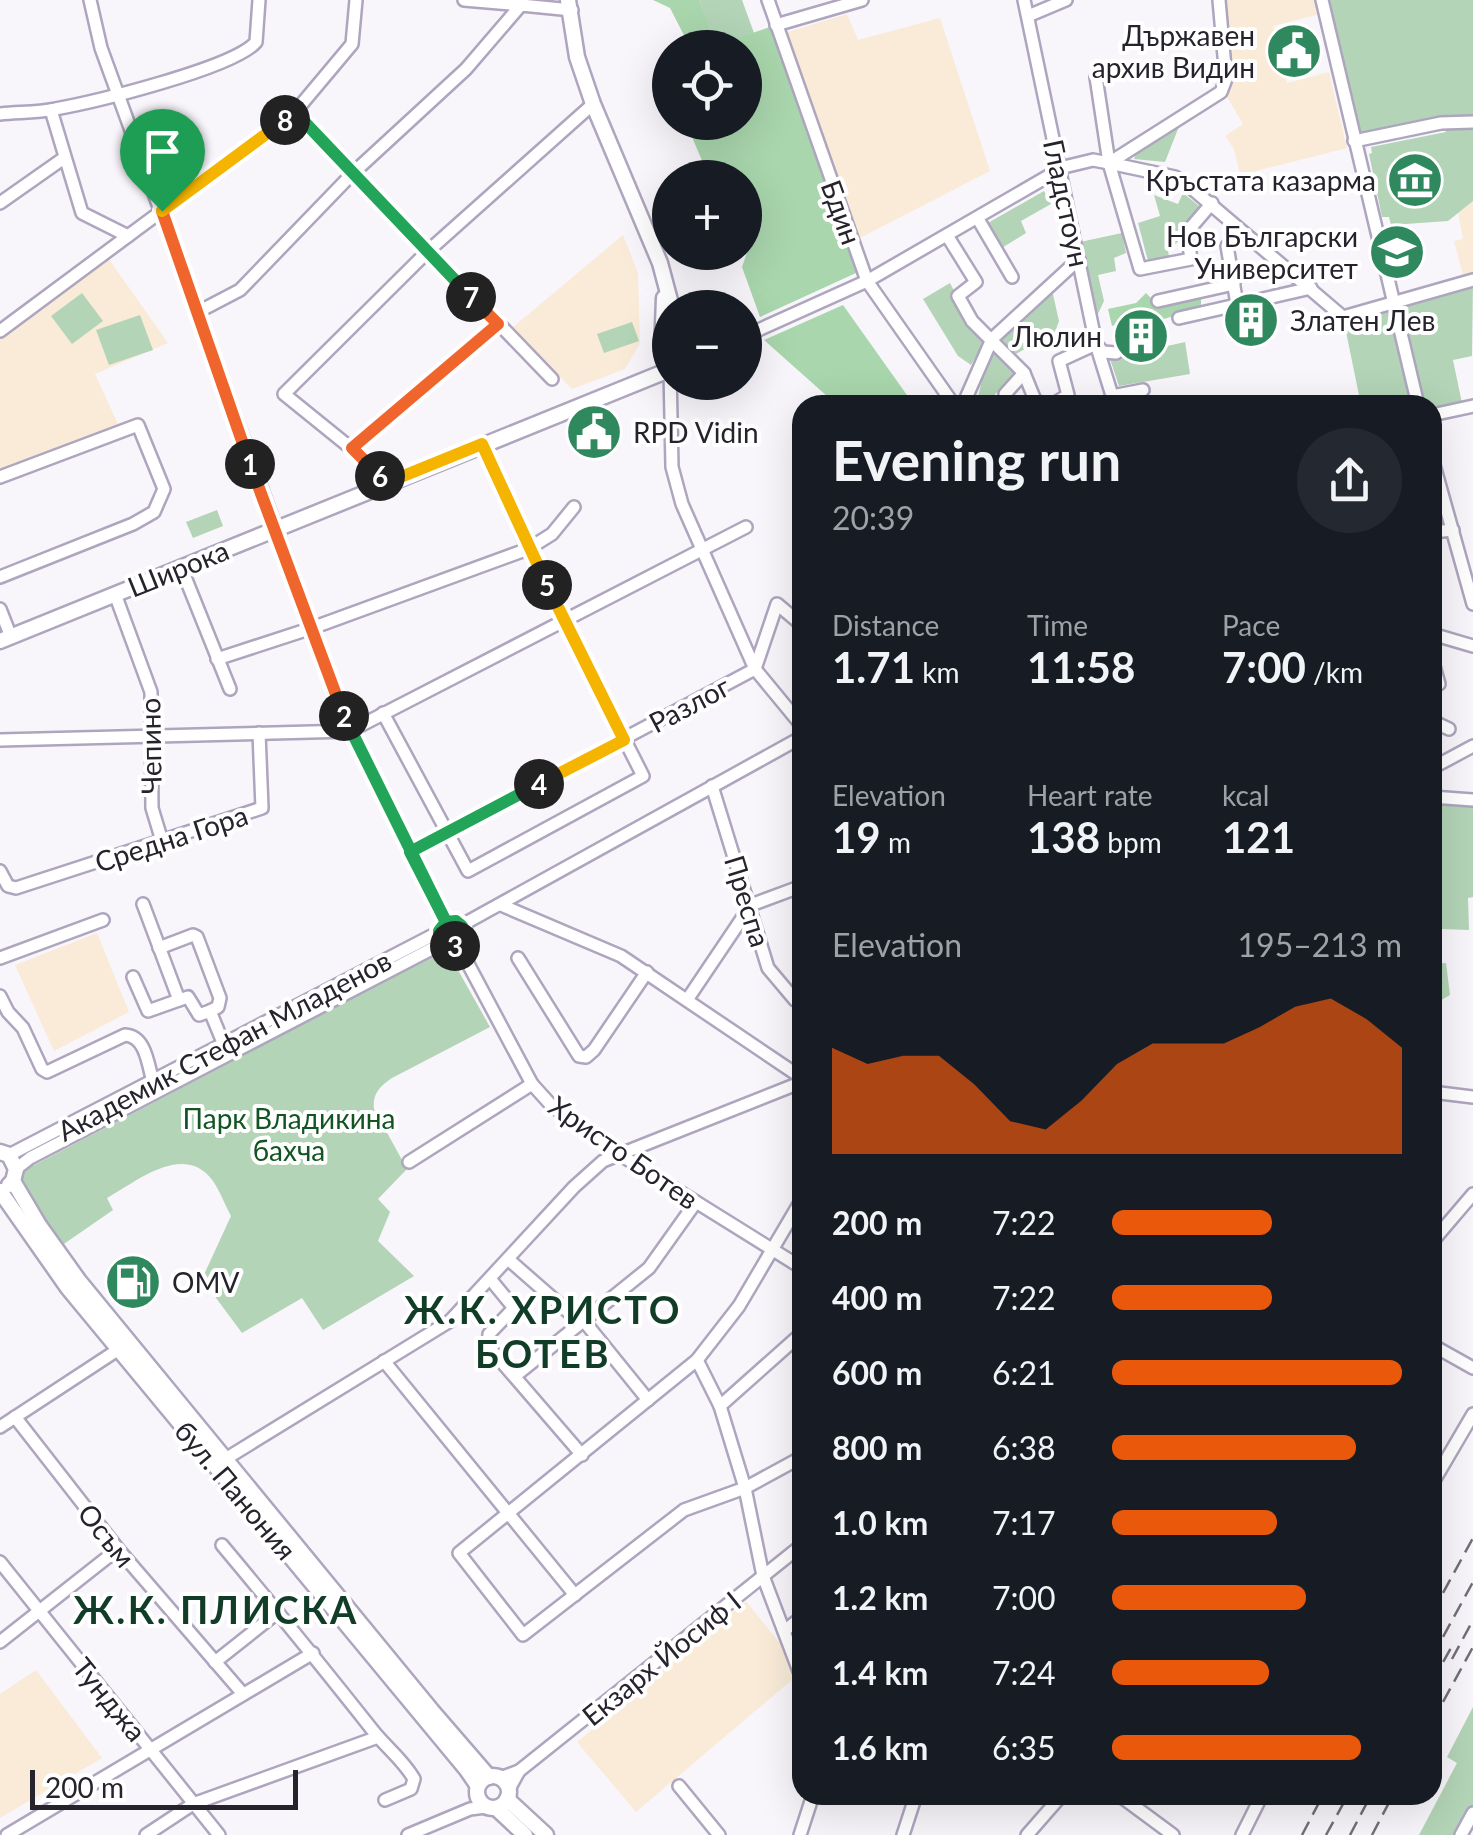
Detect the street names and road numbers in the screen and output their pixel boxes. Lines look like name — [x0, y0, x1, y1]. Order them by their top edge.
street label: Гладстоун — [1037, 136, 1097, 270]
street label: Бдин — [815, 175, 869, 249]
street label: Широка — [122, 532, 234, 604]
street label: Разлог — [643, 668, 736, 739]
street label: Чепино — [132, 698, 168, 794]
street label: Средна Гора — [90, 797, 252, 879]
street label: Преспа — [718, 851, 778, 951]
street label: Академик Стефан Младенов — [51, 942, 397, 1148]
street label: Христо Ботев — [543, 1088, 705, 1216]
street label: бул. Панония — [168, 1414, 304, 1566]
street label: Осъм — [71, 1496, 143, 1574]
street label: Екзарх Йосиф I — [575, 1584, 747, 1732]
street label: Тунджа — [66, 1650, 154, 1748]

